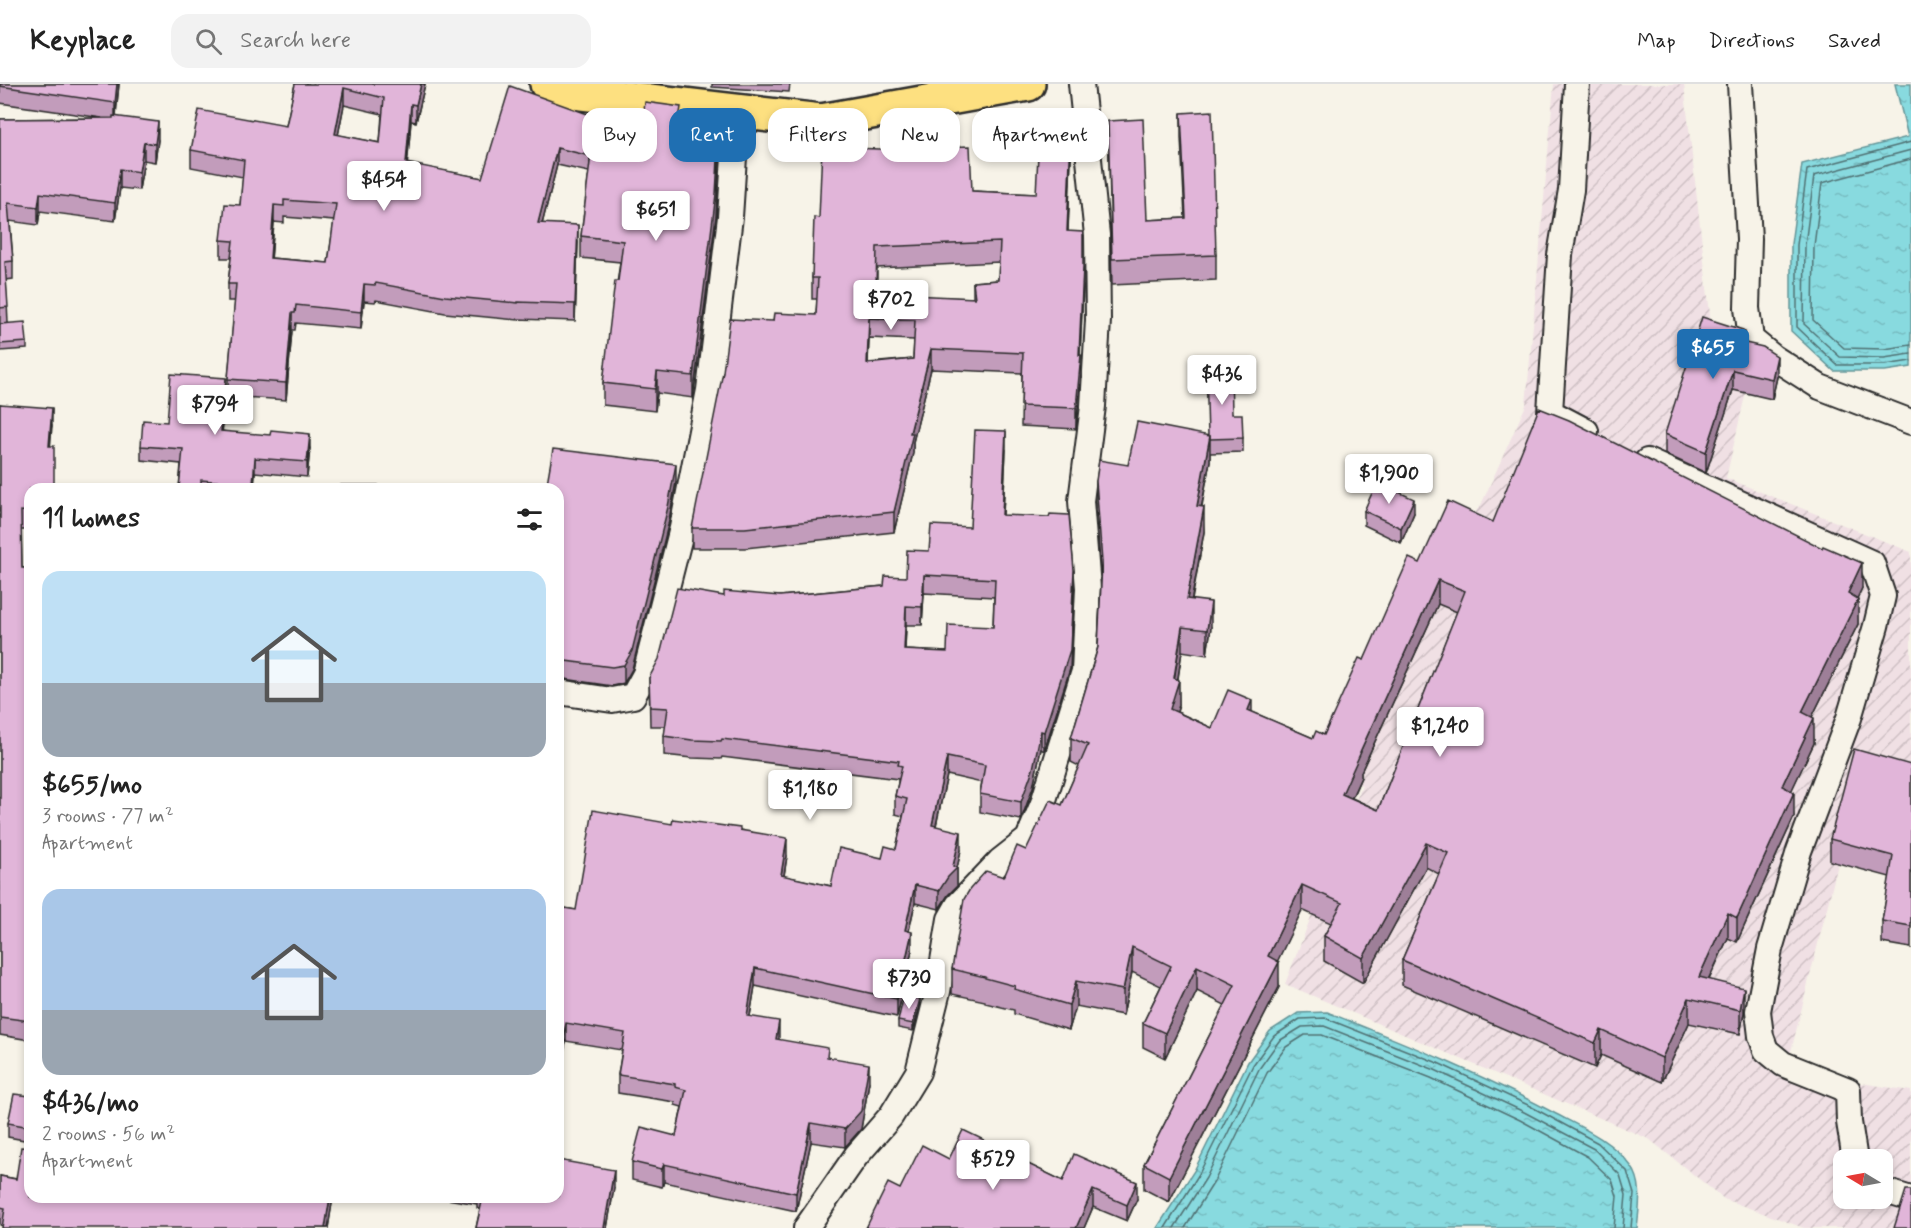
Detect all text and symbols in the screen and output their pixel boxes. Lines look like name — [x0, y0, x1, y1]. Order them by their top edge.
search box — [171, 14, 591, 68]
text: Keyplace — [30, 23, 135, 60]
icon: search — [192, 25, 225, 58]
text: Search here — [240, 27, 351, 55]
text: Map — [1637, 27, 1676, 55]
text: Directions — [1709, 27, 1795, 55]
text: Saved — [1828, 27, 1881, 55]
chip: Buy — [582, 108, 657, 162]
chip: Rent — [669, 108, 756, 162]
chip: Filters — [768, 108, 868, 162]
chip: New — [880, 108, 960, 162]
chip: Apartment — [972, 108, 1109, 162]
pin: $454 — [348, 161, 420, 212]
text: $454 — [361, 167, 407, 194]
pin: $651 — [620, 191, 692, 242]
text: $651 — [636, 197, 676, 224]
pin: $702 — [855, 280, 927, 331]
text: $702 — [867, 286, 915, 313]
pin: $655 — [1677, 329, 1749, 380]
text: $655 — [1691, 335, 1735, 362]
pin: $436 — [1186, 355, 1258, 406]
text: $436 — [1201, 361, 1243, 388]
pin: $794 — [179, 385, 251, 436]
text: $794 — [191, 391, 239, 418]
pin: $1,900 — [1340, 454, 1438, 505]
text: $1,900 — [1359, 460, 1419, 487]
text: 11 homes — [42, 502, 140, 536]
icon: filters — [513, 503, 546, 536]
icon: home — [240, 610, 348, 718]
pin: $1,240 — [1391, 707, 1489, 758]
text: $1,240 — [1411, 713, 1469, 740]
text: $655/mo — [42, 769, 142, 803]
pin: $1,180 — [761, 770, 859, 821]
text: $1,180 — [782, 776, 838, 803]
text: 3 rooms · 77 m² — [42, 803, 174, 830]
text: Apartment — [42, 830, 133, 857]
icon: home — [240, 928, 348, 1036]
pin: $730 — [873, 959, 945, 1010]
text: $730 — [887, 965, 931, 992]
text: $436/mo — [42, 1087, 139, 1121]
text: 2 rooms · 56 m² — [42, 1121, 175, 1148]
pin: $529 — [957, 1140, 1029, 1191]
text: $529 — [971, 1146, 1015, 1173]
text: Apartment — [42, 1148, 133, 1175]
north arrow — [1833, 1149, 1893, 1209]
map controls — [1833, 1149, 1893, 1209]

